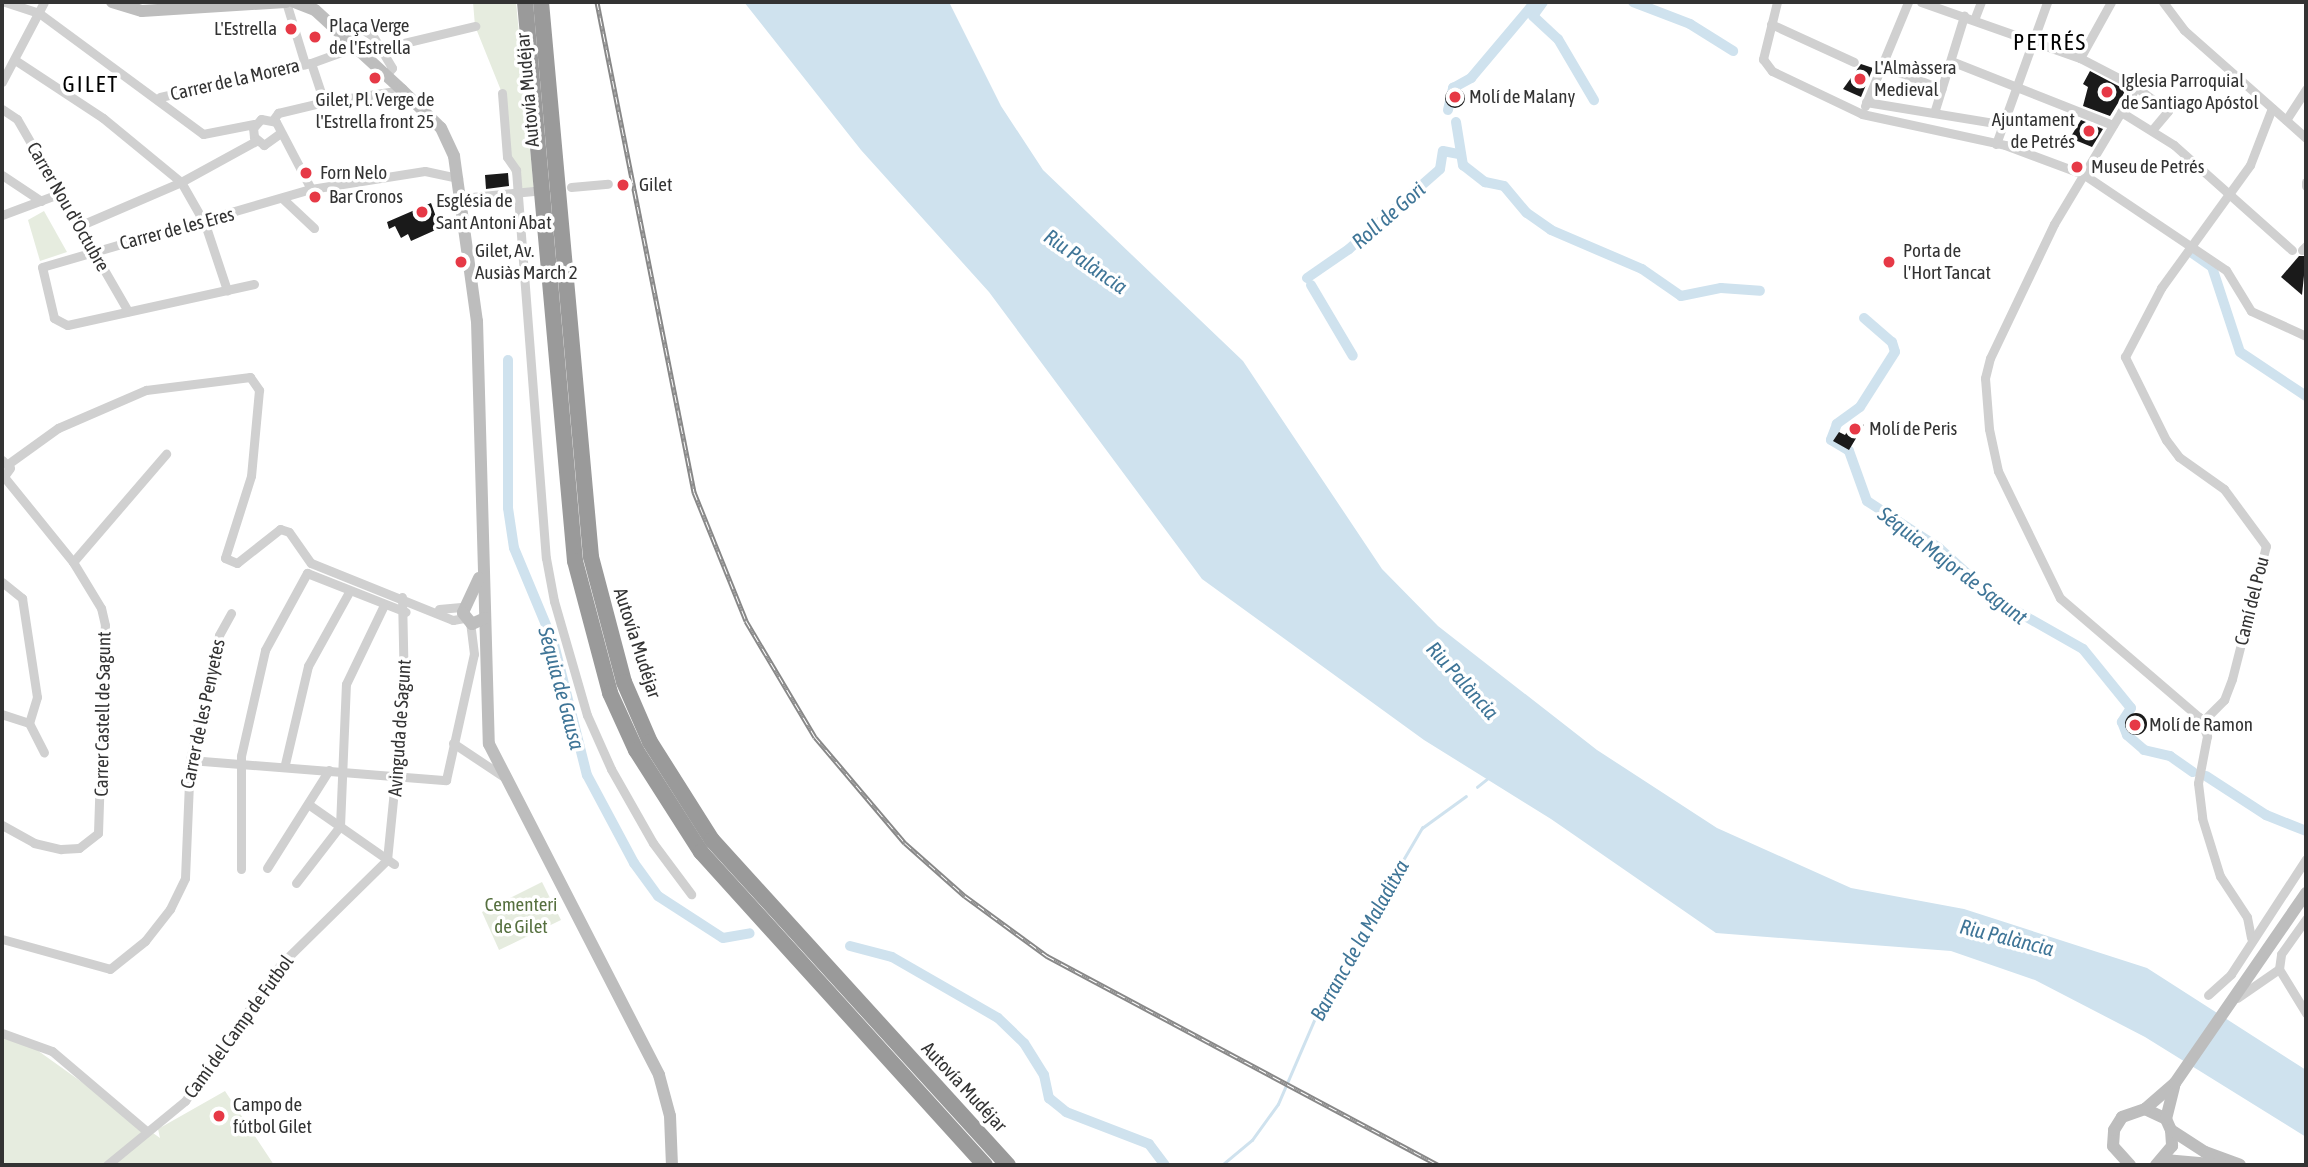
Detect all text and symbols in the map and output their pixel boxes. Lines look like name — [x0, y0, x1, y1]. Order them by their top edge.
place label: Plaça Verge de l'Estrella — [329, 15, 411, 59]
place label: L'Estrella — [214, 18, 277, 40]
marker: L'Estrella — [283, 21, 299, 37]
district label: PETRÉS — [2014, 28, 2086, 56]
marker: Plaça Verge de l'Estrella — [307, 29, 323, 45]
street label: Autovía Mudéjar — [512, 32, 544, 148]
street label: Carrer de la Morera — [168, 54, 302, 106]
place label: L'Almàssera Medieval — [1874, 57, 1956, 101]
district label: GILET — [63, 70, 119, 98]
marker: Gilet, Pl. Verge de l'Estrella front 25 — [367, 70, 383, 86]
place label: Iglesia Parroquial de Santiago Apóstol — [2121, 70, 2258, 114]
marker: L'Almàssera Medieval — [1852, 71, 1868, 87]
marker: Iglesia Parroquial de Santiago Apóstol — [2099, 84, 2115, 100]
place label: Molí de Malany — [1469, 86, 1575, 108]
place label: Gilet, Pl. Verge de l'Estrella front 25 — [315, 89, 435, 133]
marker: Molí de Malany — [1447, 89, 1463, 105]
place label: Ajuntament de Petrés — [1992, 109, 2075, 153]
marker: Ajuntament de Petrés — [2081, 123, 2097, 139]
street label: Carrer Nou d'Octubre — [22, 138, 114, 276]
place label: Museu de Petrés — [2091, 156, 2204, 178]
marker: Museu de Petrés — [2069, 159, 2085, 175]
place label: Forn Nelo — [320, 162, 387, 184]
marker: Forn Nelo — [298, 165, 314, 181]
place label: Gilet — [639, 174, 672, 196]
marker: Gilet — [613, 175, 633, 195]
water label: Roll de Gori — [1346, 176, 1430, 254]
place label: Bar Cronos — [329, 186, 403, 208]
marker: Bar Cronos — [307, 189, 323, 205]
place label: Església de Sant Antoni Abat — [436, 190, 552, 234]
street label: Carrer de les Eres — [117, 203, 237, 255]
marker: Església de Sant Antoni Abat — [414, 204, 430, 220]
water label: Riu Palància — [1040, 223, 1132, 299]
place label: Gilet, Av. Ausiàs March 2 — [475, 240, 578, 284]
place label: Porta de l'Hort Tancat — [1903, 240, 1991, 284]
marker: Gilet, Av. Ausiàs March 2 — [453, 254, 469, 270]
marker: Porta de l'Hort Tancat — [1881, 254, 1897, 270]
place label: Molí de Peris — [1869, 418, 1957, 440]
marker: Molí de Peris — [1847, 421, 1863, 437]
water label: Séquia Major de Sagunt — [1873, 501, 2033, 629]
street label: Camí del Pou — [2230, 554, 2274, 648]
street label: Autovía Mudéjar — [608, 585, 666, 701]
water label: Séquia de Gausa — [534, 624, 590, 752]
street label: Carrer Castell de Sagunt — [90, 631, 116, 797]
water label: Riu Palància — [1422, 636, 1504, 724]
street label: Carrer de les Penyetes — [176, 637, 230, 791]
street label: Avinguda de Sagunt — [384, 659, 416, 797]
place label: Molí de Ramon — [2149, 714, 2253, 736]
marker: Molí de Ramon — [2127, 717, 2143, 733]
water label: Barranc de la Maladitxa — [1304, 855, 1414, 1025]
park label: Cementeri de Gilet — [485, 894, 557, 938]
water label: Riu Palància — [1957, 913, 2057, 961]
street label: Camí del Camp de Futbol — [179, 951, 299, 1103]
street label: Autovía Mudéjar — [917, 1037, 1011, 1137]
place label: Campo de fútbol Gilet — [233, 1094, 312, 1138]
marker: Campo de fútbol Gilet — [211, 1108, 227, 1124]

